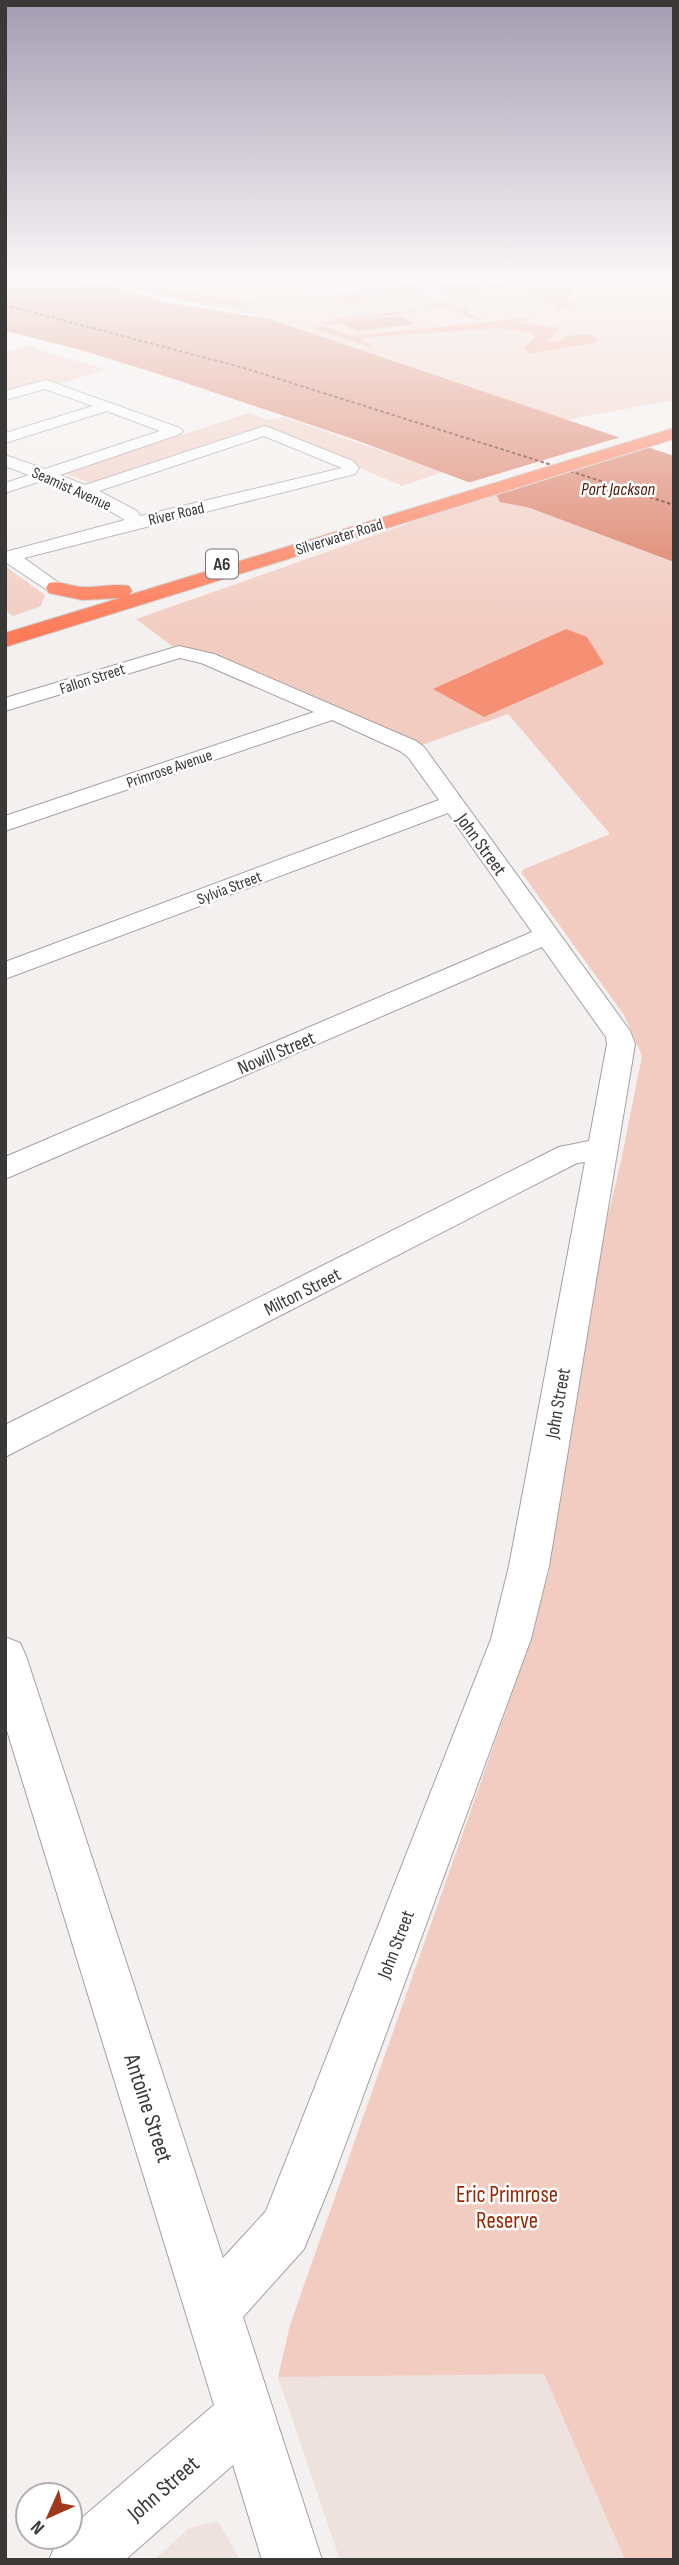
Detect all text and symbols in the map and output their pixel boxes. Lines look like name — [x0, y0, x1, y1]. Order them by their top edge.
street label: Seamist Avenue — [29, 463, 114, 515]
water label: Port Jackson — [581, 479, 655, 500]
street label: River Road — [147, 499, 206, 530]
street label: Silverwater Road — [294, 515, 385, 560]
road number: A6 — [206, 550, 238, 578]
street label: Fallon Street — [57, 660, 128, 699]
street label: Primrose Avenue — [124, 746, 215, 793]
street label: John Street — [450, 809, 511, 881]
street label: Sylvia Street — [195, 867, 265, 909]
street label: Nowill Street — [234, 1027, 319, 1080]
street label: Milton Street — [260, 1263, 345, 1321]
street label: John Street — [541, 1366, 576, 1441]
street label: John Street — [373, 1907, 420, 1983]
street label: Antoine Street — [117, 2050, 179, 2166]
park label: Eric Primrose Reserve — [456, 2181, 558, 2235]
street label: John Street — [121, 2450, 205, 2528]
north arrow — [14, 2481, 84, 2551]
text: N — [26, 2515, 50, 2539]

